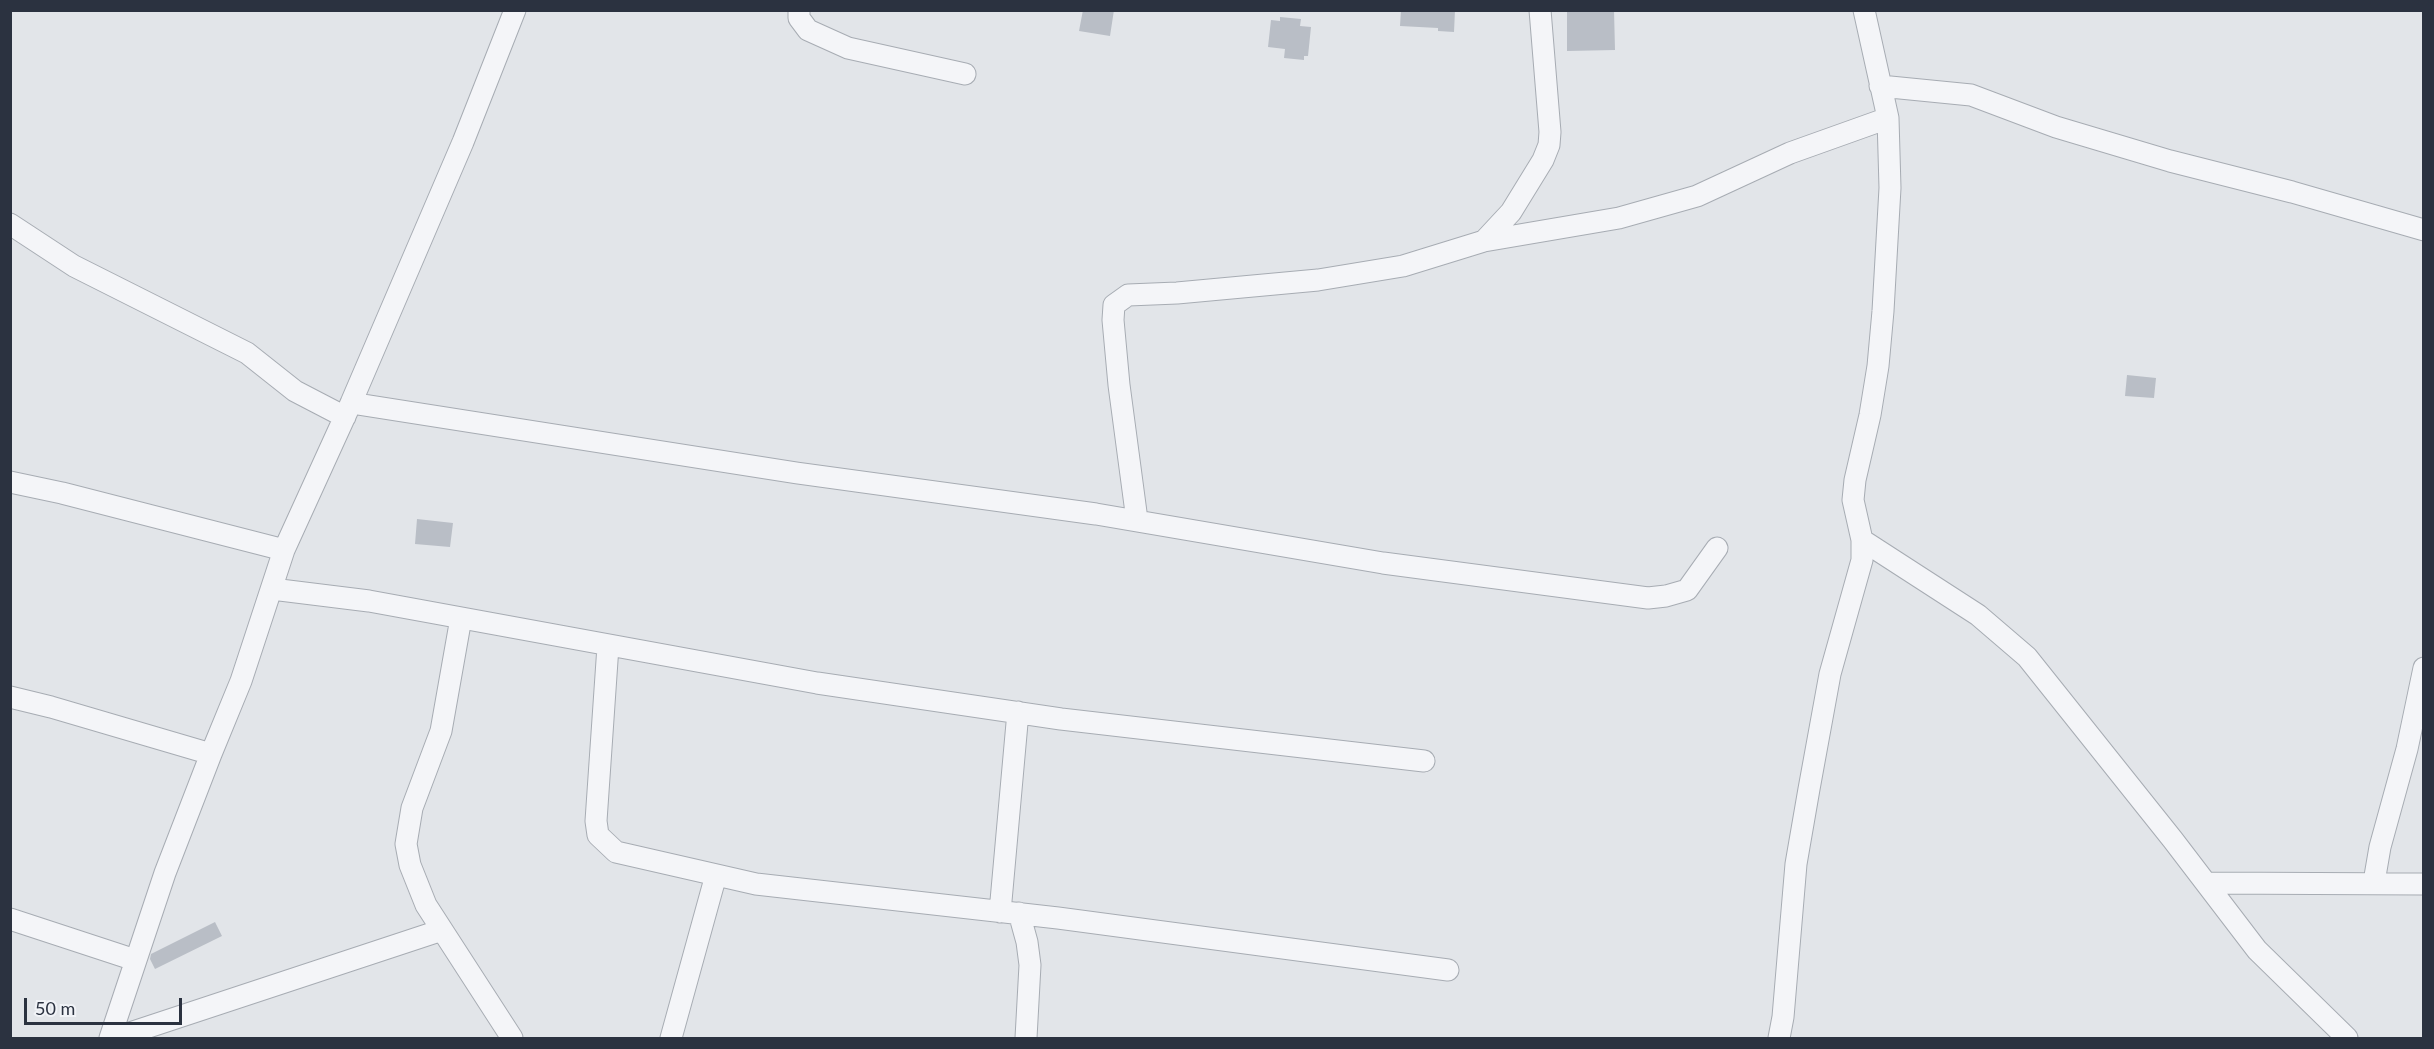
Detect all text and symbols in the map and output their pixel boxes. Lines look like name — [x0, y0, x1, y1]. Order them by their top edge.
scale bar — [27, 986, 184, 1024]
text: 50 m — [35, 997, 75, 1019]

